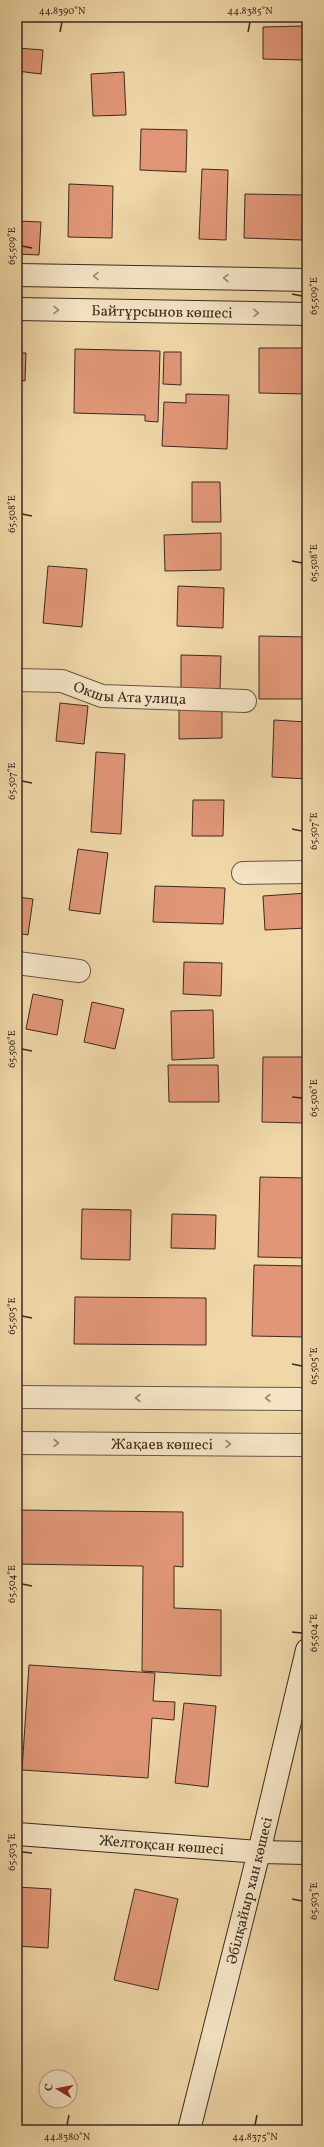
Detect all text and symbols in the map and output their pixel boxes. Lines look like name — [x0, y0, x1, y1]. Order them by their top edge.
text: 44.8390°N — [39, 4, 86, 18]
text: 44.8385°N — [227, 4, 273, 18]
text: 65.509°E — [5, 227, 19, 265]
one-way arrow — [93, 272, 99, 280]
one-way arrow — [223, 274, 229, 282]
text: 65.509°E — [307, 277, 321, 315]
street label: Байтұрсынов көшесі — [91, 301, 233, 325]
one-way arrow — [53, 306, 59, 314]
one-way arrow — [253, 309, 259, 317]
text: 65.508°E — [5, 495, 19, 533]
text: 65.508°E — [307, 544, 321, 582]
street label: Окшы Ата улица — [70, 677, 187, 711]
text: 65.507°E — [5, 762, 19, 800]
text: 65.507°E — [307, 812, 321, 850]
text: 65.506°E — [5, 1030, 19, 1068]
text: 65.506°E — [307, 1079, 321, 1117]
text: 65.505°E — [5, 1297, 19, 1335]
text: 65.505°E — [307, 1347, 321, 1385]
one-way arrow — [135, 1394, 141, 1402]
one-way arrow — [265, 1394, 271, 1402]
street label: Жақаев көшесі — [111, 1435, 213, 1456]
one-way arrow — [53, 1439, 59, 1447]
one-way arrow — [225, 1440, 231, 1448]
text: 65.504°E — [5, 1565, 19, 1603]
text: 65.504°E — [307, 1614, 321, 1652]
street label: Әбілқайыр хан көшесі — [222, 1815, 279, 1967]
street label: Желтоқсан көшесі — [98, 1831, 225, 1861]
text: 65.503°E — [5, 1833, 19, 1871]
text: 65.503°E — [307, 1882, 321, 1920]
north arrow — [38, 2069, 78, 2109]
text: С — [42, 2083, 58, 2092]
text: 44.8380°N — [44, 2130, 91, 2144]
text: 44.8375°N — [232, 2130, 278, 2144]

